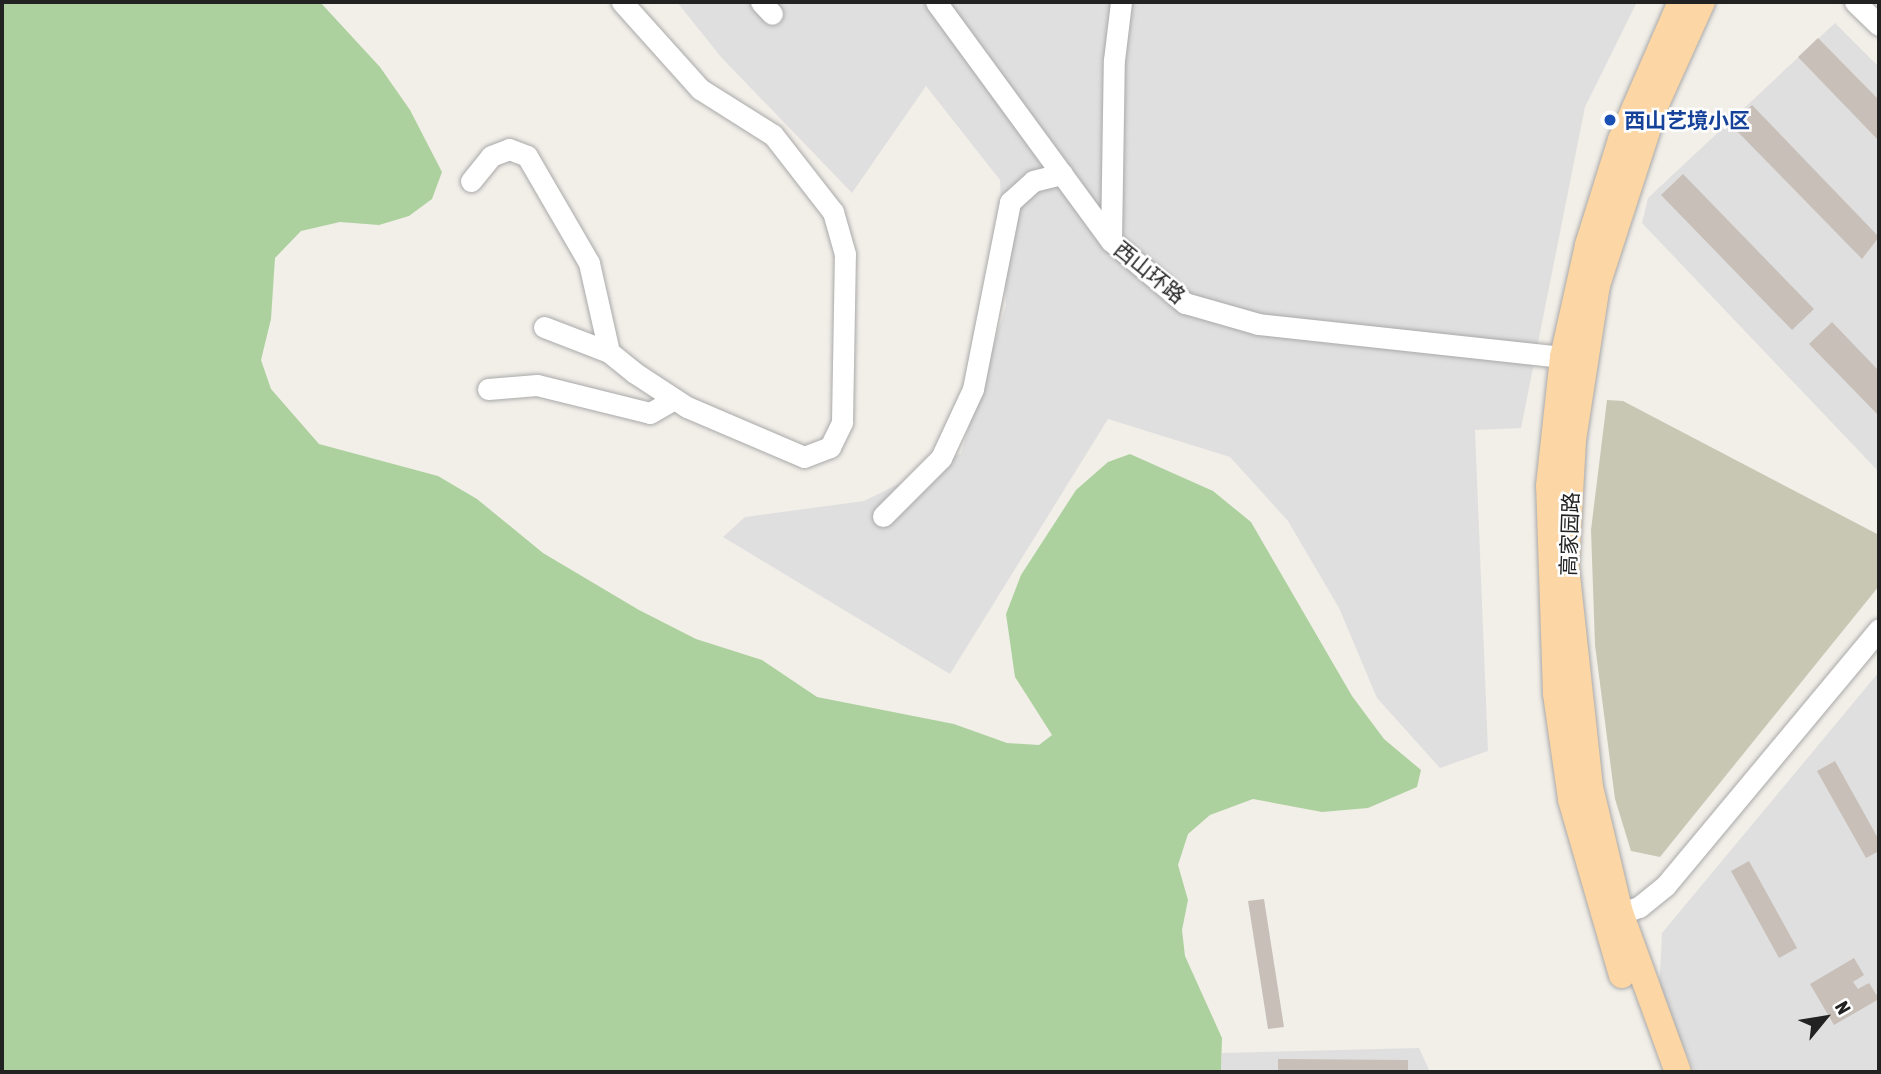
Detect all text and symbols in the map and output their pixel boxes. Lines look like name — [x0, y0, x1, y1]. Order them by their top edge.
place label: 西山艺境小区 — [1624, 107, 1750, 133]
marker: 西山艺境小区 — [1602, 112, 1618, 128]
street label: 西山环路 — [1109, 236, 1191, 308]
street label: 高家园路 — [1555, 492, 1583, 576]
north arrow — [1790, 983, 1860, 1053]
text: N — [1831, 997, 1856, 1018]

